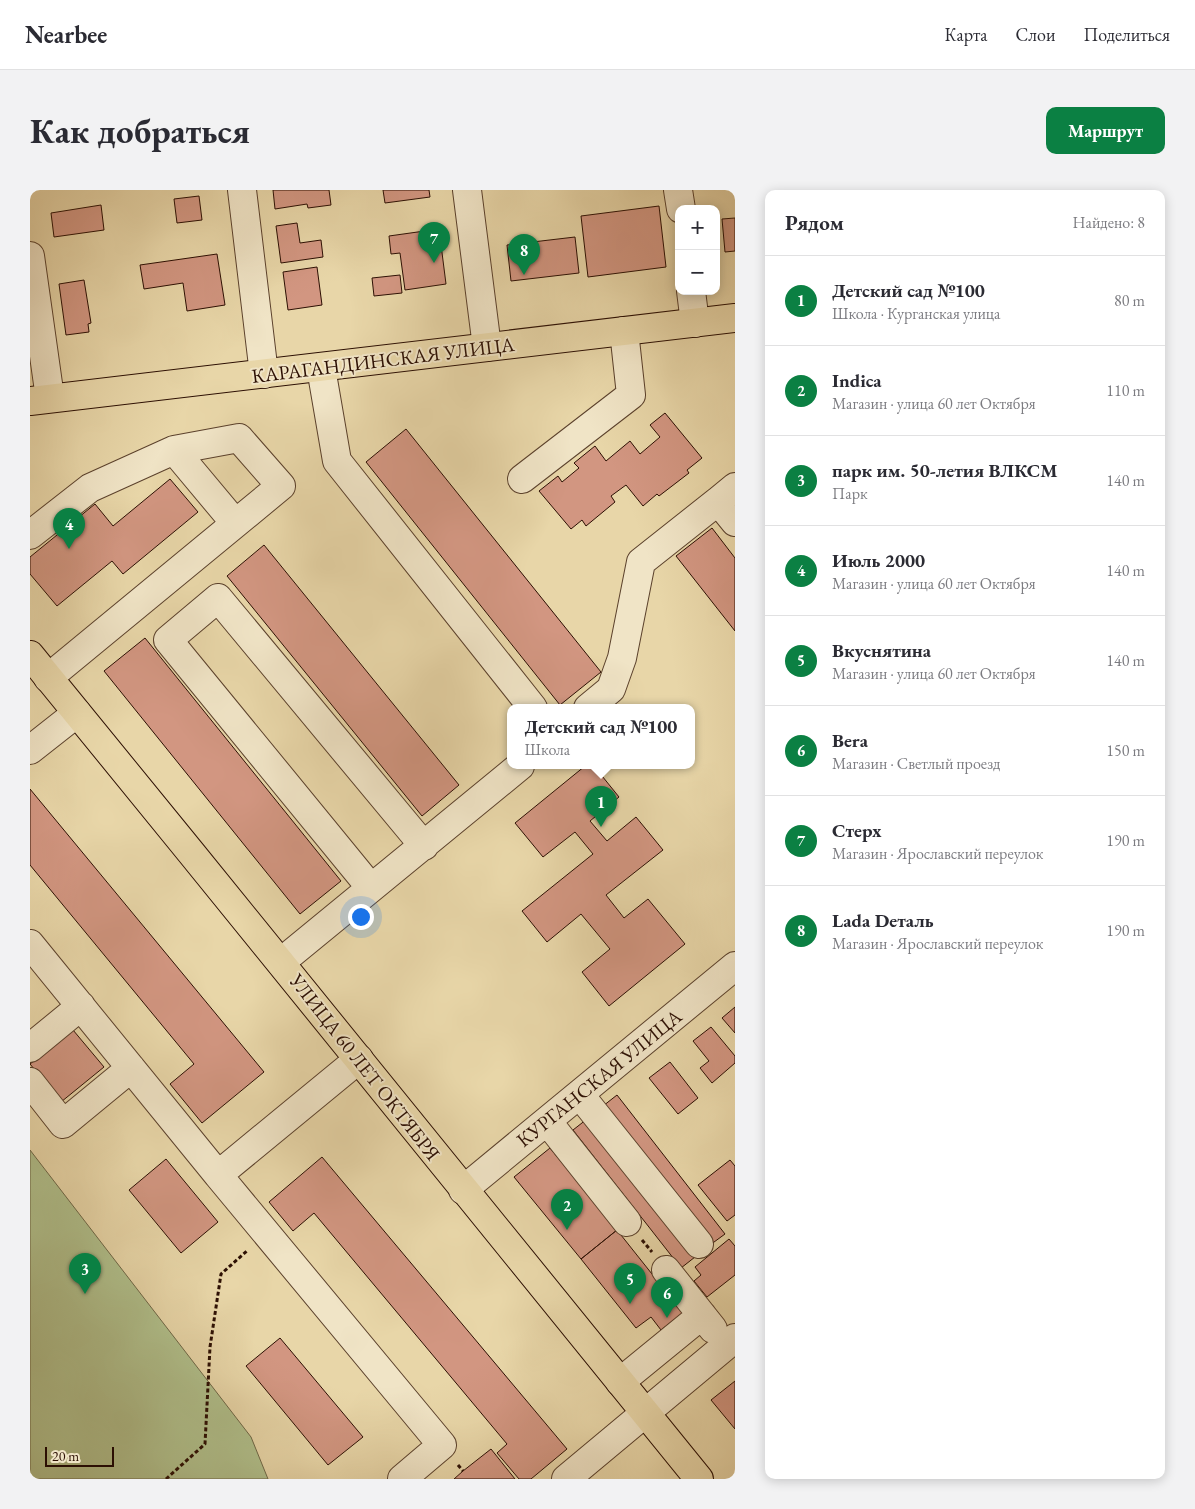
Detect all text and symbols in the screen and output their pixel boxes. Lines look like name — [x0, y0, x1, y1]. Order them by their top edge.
text: Nearbee — [25, 19, 107, 50]
text: Карта — [945, 23, 988, 46]
text: Слои — [1016, 23, 1055, 46]
text: Поделиться — [1083, 23, 1170, 46]
button: Маршрут — [1046, 107, 1165, 154]
text: Как добраться — [30, 108, 250, 153]
map controls — [675, 205, 720, 295]
button: + — [675, 205, 720, 250]
text: Рядом — [785, 209, 844, 236]
text: Найдено: 8 — [1073, 212, 1145, 233]
pin: 7 — [418, 222, 450, 263]
pin: 8 — [508, 234, 540, 275]
button: − — [675, 250, 720, 295]
text: Детский сад №100 — [832, 278, 985, 303]
text: 1 — [797, 290, 805, 311]
text: 80 m — [1114, 290, 1145, 311]
text: Школа · Курганская улица — [832, 303, 1000, 324]
street label: КАРАГАНДИНСКАЯ УЛИЦА — [250, 331, 516, 389]
text: Indica — [832, 368, 882, 393]
text: 2 — [797, 380, 805, 401]
text: 110 m — [1106, 380, 1145, 401]
text: Магазин · улица 60 лет Октября — [832, 393, 1036, 414]
text: парк им. 50-летия ВЛКСМ — [832, 458, 1058, 483]
text: 3 — [797, 470, 805, 491]
text: 140 m — [1106, 470, 1145, 491]
text: Парк — [832, 483, 868, 504]
pin: 4 — [53, 508, 85, 549]
text: Июль 2000 — [832, 548, 925, 573]
text: 4 — [797, 560, 805, 581]
text: 140 m — [1106, 560, 1145, 581]
text: Магазин · улица 60 лет Октября — [832, 573, 1036, 594]
text: Вкуснятина — [832, 638, 931, 663]
text: 5 — [797, 650, 805, 671]
text: 140 m — [1106, 650, 1145, 671]
text: Магазин · улица 60 лет Октября — [832, 663, 1036, 684]
popup — [507, 704, 695, 769]
text: Детский сад №100 — [525, 714, 677, 739]
text: Bera — [832, 728, 868, 753]
text: Школа — [525, 739, 570, 760]
text: 6 — [797, 740, 805, 761]
text: 150 m — [1106, 740, 1145, 761]
text: Магазин · Светлый проезд — [832, 753, 1000, 774]
pin: 1 — [585, 786, 617, 827]
text: Стерх — [832, 818, 882, 843]
text: 7 — [797, 830, 805, 851]
text: 190 m — [1106, 830, 1145, 851]
text: Магазин · Ярославский переулок — [832, 843, 1044, 864]
your location — [348, 904, 374, 930]
text: Lada Dеталь — [832, 908, 934, 933]
text: 8 — [797, 920, 805, 941]
text: 190 m — [1106, 920, 1145, 941]
text: Магазин · Ярославский переулок — [832, 933, 1044, 954]
street label: УЛИЦА 60 ЛЕТ ОКТЯБРЯ — [283, 968, 446, 1166]
street label: КУРГАНСКАЯ УЛИЦА — [511, 1003, 687, 1153]
pin: 2 — [551, 1189, 583, 1230]
pin: 3 — [69, 1253, 101, 1294]
pin: 5 — [614, 1263, 646, 1304]
pin: 6 — [651, 1277, 683, 1318]
scale bar — [45, 1444, 114, 1467]
text: 20 m — [52, 1447, 79, 1465]

